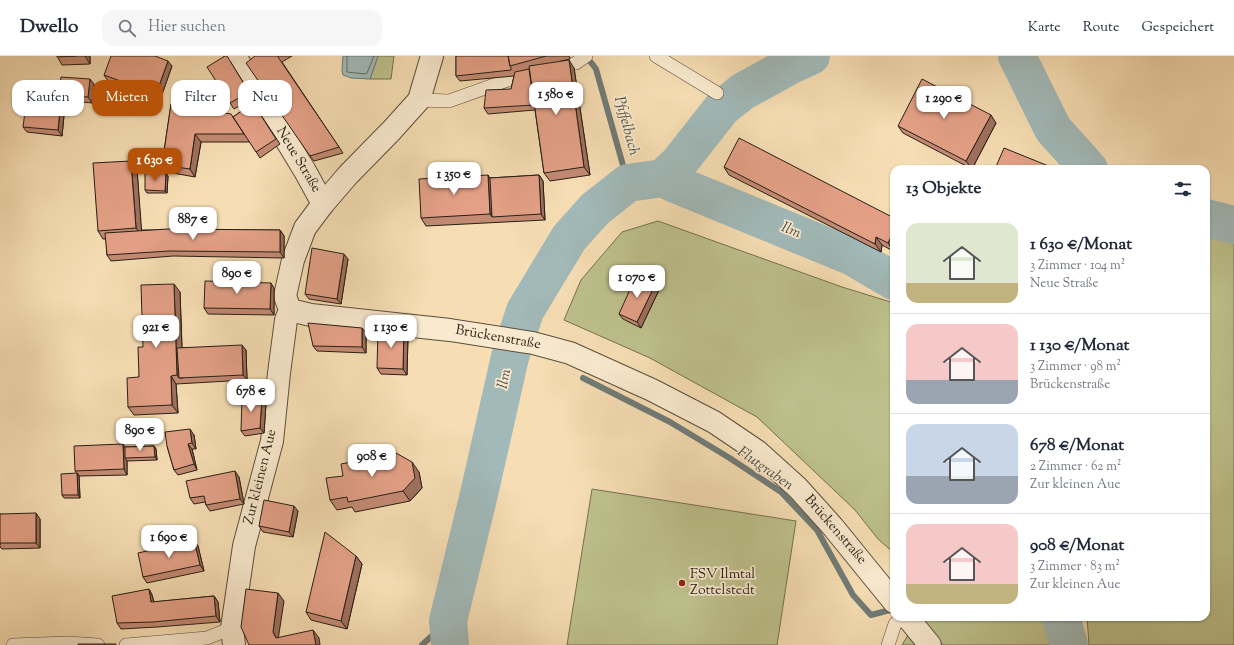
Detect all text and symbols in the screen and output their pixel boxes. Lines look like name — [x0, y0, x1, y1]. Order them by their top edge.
search box — [102, 10, 382, 46]
text: Dwello — [20, 14, 78, 41]
icon: search — [116, 17, 138, 39]
text: Hier suchen — [148, 17, 226, 38]
text: Karte — [1028, 18, 1061, 38]
text: Route — [1083, 18, 1119, 38]
text: Gespeichert — [1141, 18, 1214, 38]
chip: Kaufen — [12, 80, 84, 116]
chip: Mieten — [92, 80, 163, 116]
chip: Filter — [171, 80, 230, 116]
chip: Neu — [238, 80, 292, 116]
pin: 1 580 € — [519, 82, 593, 116]
text: 1 580 € — [538, 86, 574, 104]
pin: 1 290 € — [907, 86, 981, 120]
text: 1 290 € — [925, 90, 963, 108]
water label: Pfiffelbach — [608, 94, 644, 159]
street label: Neue Straße — [270, 123, 326, 197]
pin: 1 630 € — [118, 148, 192, 182]
text: 1 630 € — [137, 152, 173, 170]
pin: 1 350 € — [417, 162, 491, 196]
text: 1 350 € — [437, 166, 471, 184]
text: 13 Objekte — [906, 177, 981, 201]
icon: filters — [1172, 178, 1194, 200]
pin: 887 € — [165, 207, 221, 241]
text: 887 € — [178, 211, 208, 229]
water label: Ilm — [778, 217, 805, 245]
text: 1 630 €/Monat — [1030, 233, 1132, 257]
icon: home — [938, 239, 986, 287]
text: 3 Zimmer · 104 m² — [1030, 257, 1125, 275]
pin: 890 € — [209, 261, 265, 295]
text: 890 € — [222, 265, 252, 283]
pin: 1 070 € — [600, 265, 674, 299]
text: 1 070 € — [618, 269, 656, 287]
text: Neue Straße — [1030, 275, 1099, 293]
pin: 921 € — [128, 315, 184, 349]
pin: 1 130 € — [354, 315, 428, 349]
text: 921 € — [142, 319, 170, 337]
text: 1 130 € — [374, 319, 408, 337]
street label: Brückenstraße — [454, 321, 542, 355]
text: 1 130 €/Monat — [1030, 334, 1129, 358]
icon: home — [938, 340, 986, 388]
text: 3 Zimmer · 98 m² — [1030, 358, 1121, 376]
water label: Ilm — [493, 366, 518, 391]
text: Brückenstraße — [1030, 376, 1110, 394]
pin: 678 € — [223, 379, 279, 413]
text: 678 € — [236, 383, 266, 401]
pin: 890 € — [112, 418, 168, 452]
text: 890 € — [125, 422, 155, 440]
street label: Zur kleinen Aue — [240, 427, 282, 527]
text: 678 €/Monat — [1030, 434, 1124, 458]
icon: home — [938, 440, 986, 488]
water label: Flutgraben — [733, 442, 798, 496]
pin: 908 € — [344, 444, 400, 478]
text: 908 € — [357, 448, 387, 466]
text: 2 Zimmer · 62 m² — [1030, 458, 1121, 476]
text: Zur kleinen Aue — [1030, 476, 1121, 494]
street label: Brückenstraße — [799, 491, 871, 569]
pin: 1 690 € — [132, 525, 206, 559]
text: 1 690 € — [150, 529, 188, 547]
text: 908 €/Monat — [1030, 534, 1124, 558]
icon: home — [938, 540, 986, 588]
text: 3 Zimmer · 83 m² — [1030, 558, 1120, 576]
place label: FSV Ilmtal Zottelstedt — [690, 565, 755, 601]
text: Zur kleinen Aue — [1030, 576, 1121, 594]
marker: FSV Ilmtal Zottelstedt — [677, 578, 687, 588]

